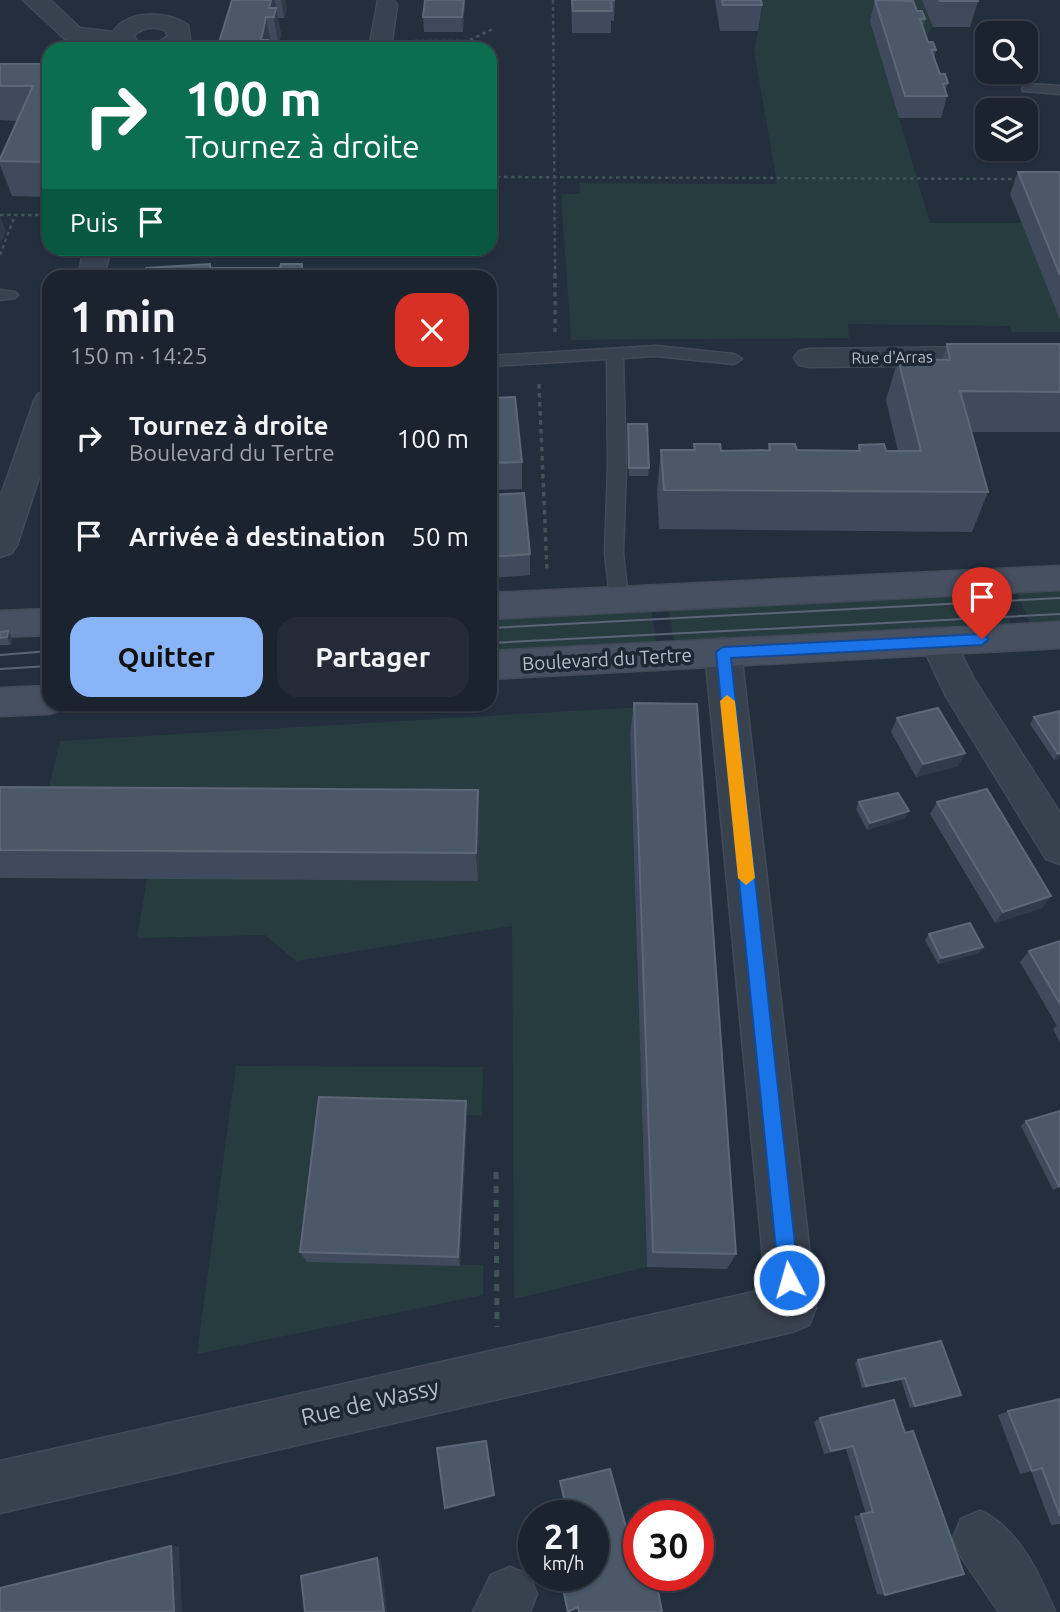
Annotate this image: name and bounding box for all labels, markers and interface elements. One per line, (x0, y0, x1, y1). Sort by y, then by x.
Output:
map controls (975, 21, 1038, 161)
button: search (975, 21, 1038, 84)
icon: right (70, 70, 161, 161)
text: 100 m (185, 70, 322, 125)
button: layers (975, 98, 1038, 161)
text: Tournez à droite (185, 128, 420, 164)
icon: arrive (132, 203, 170, 241)
text: Puis (70, 208, 118, 237)
text: 1 min (70, 293, 176, 340)
button: close (395, 293, 469, 367)
text: 150 m · 14:25 (70, 343, 208, 368)
street label: Rue d'Arras (851, 347, 933, 367)
text: Tournez à droite (129, 411, 328, 440)
icon: right (70, 419, 108, 457)
text: 100 m (397, 424, 469, 453)
text: Boulevard du Tertre (129, 440, 335, 465)
icon: arrive (70, 517, 108, 555)
text: Arrivée à destination (129, 522, 385, 551)
text: 50 m (411, 522, 469, 551)
pin (952, 567, 1012, 639)
icon: arrive (963, 578, 1001, 616)
button: Quitter (70, 617, 263, 697)
button: Partager (277, 617, 469, 697)
street label: Boulevard du Tertre (522, 644, 692, 674)
position arrow (752, 1243, 826, 1317)
street label: Rue de Wassy (299, 1374, 441, 1429)
speed limit sign: 30 (623, 1500, 714, 1591)
text: 21 (544, 1516, 583, 1556)
text: km/h (543, 1553, 584, 1573)

